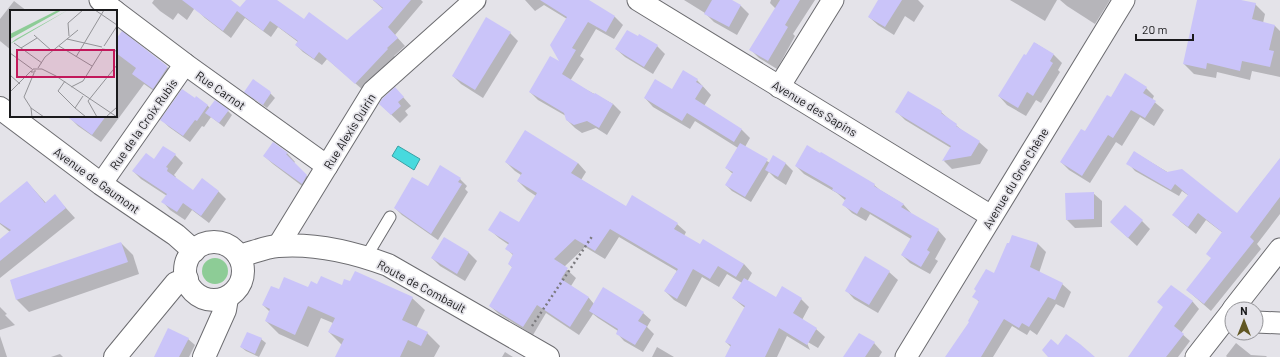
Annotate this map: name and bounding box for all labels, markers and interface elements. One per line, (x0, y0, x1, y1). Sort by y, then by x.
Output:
inset map (10, 10, 117, 117)
scale bar (1136, 16, 1193, 42)
text: 20 m (1142, 22, 1168, 36)
street label: Rue Carnot (193, 68, 249, 112)
street label: Rue de la Croix Rubis (106, 76, 180, 172)
street label: Avenue des Sapins (770, 77, 860, 139)
street label: Rue Alexis Quirin (320, 91, 378, 171)
street label: Avenue du Gros Chêne (979, 125, 1051, 231)
street label: Avenue de Gaumont (51, 144, 143, 216)
street label: Route de Combault (375, 257, 469, 315)
north arrow (1224, 301, 1264, 341)
text: N (1240, 304, 1248, 317)

